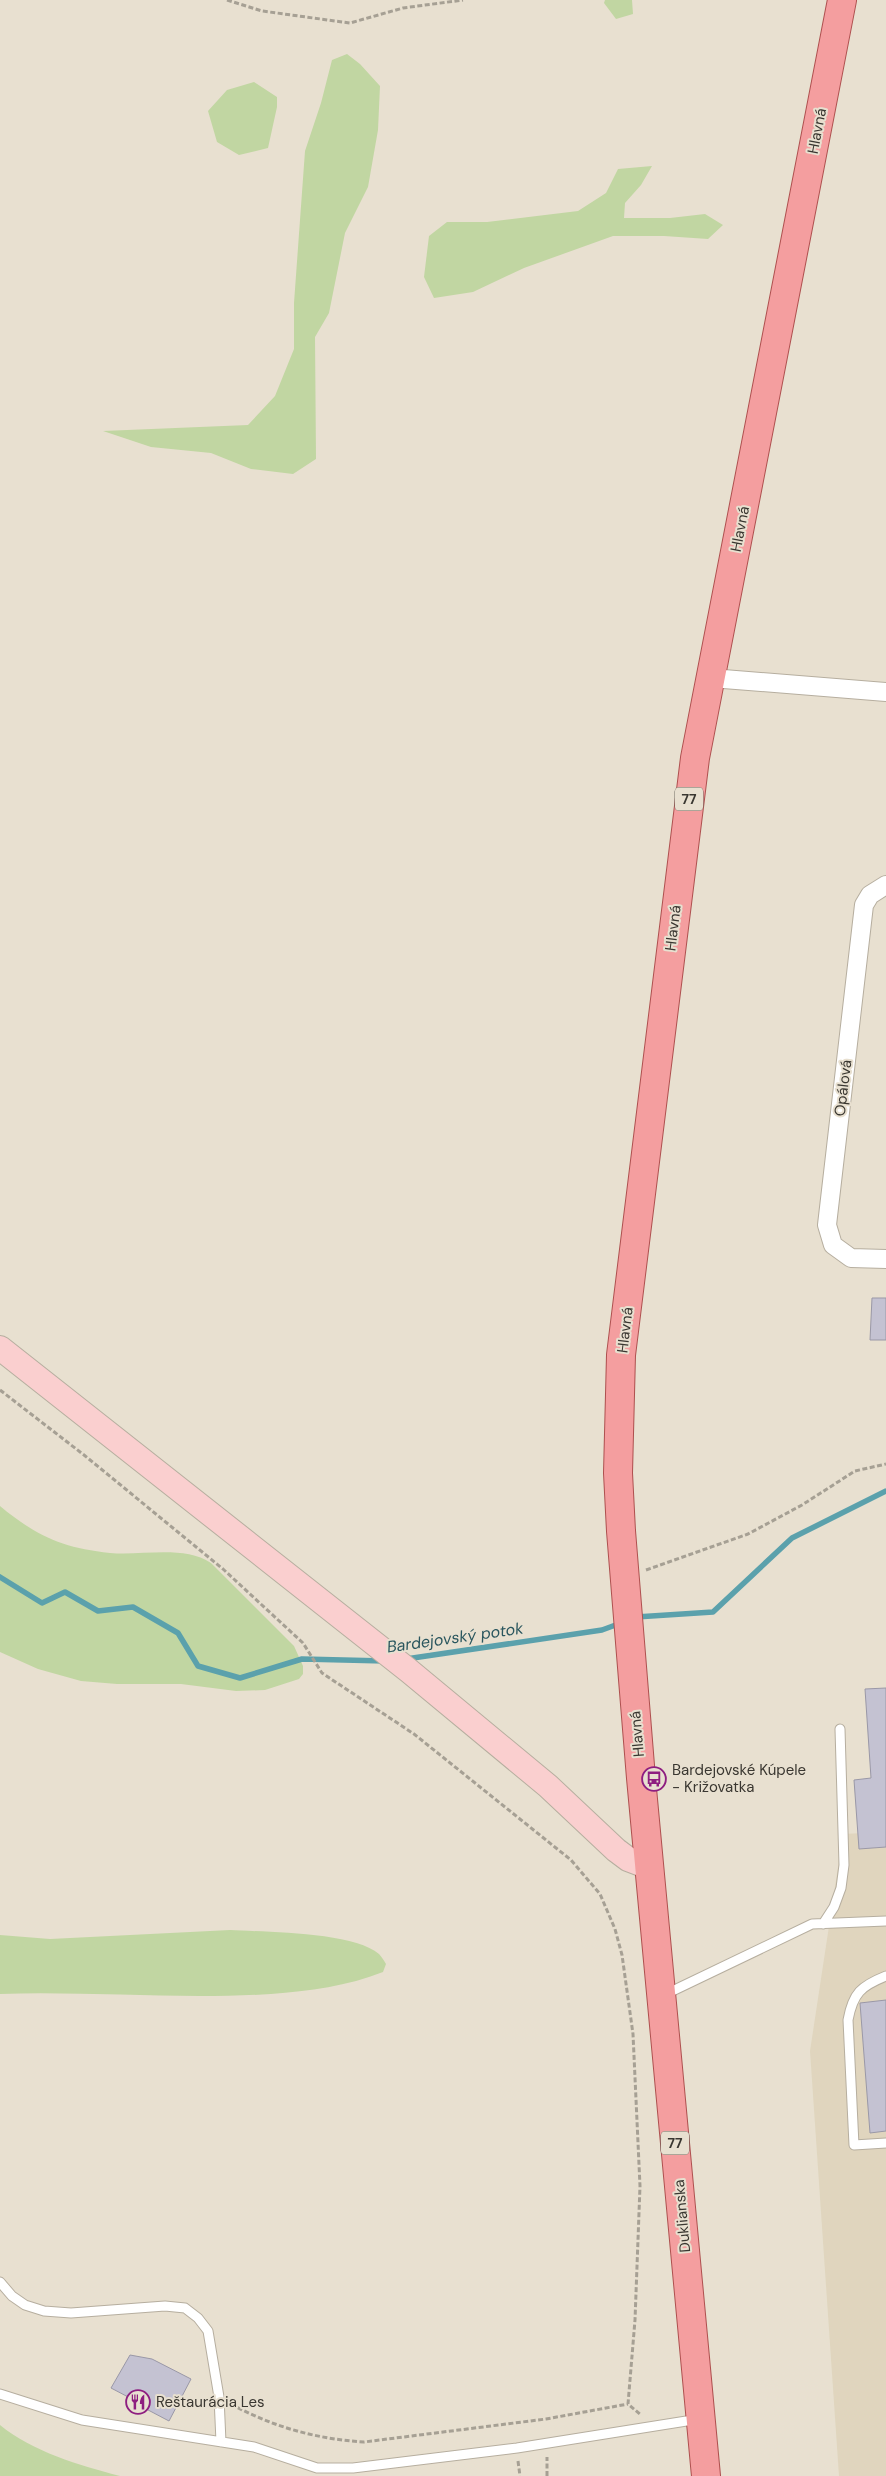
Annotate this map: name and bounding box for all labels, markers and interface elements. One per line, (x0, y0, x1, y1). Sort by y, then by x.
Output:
street label: Hlavná (803, 106, 831, 156)
street label: Hlavná (726, 504, 754, 554)
road number: 77 (675, 788, 703, 811)
street label: Hlavná (660, 904, 686, 952)
street label: Opálová (830, 1059, 856, 1117)
street label: Hlavná (612, 1306, 638, 1354)
water label: Bardejovský potok (386, 1617, 525, 1657)
street label: Hlavná (625, 1710, 649, 1758)
place label: Bardejovské Kúpele - Križovatka (672, 1760, 806, 1797)
bus stop icon: Bardejovské Kúpele - Križovatka (641, 1766, 667, 1792)
road number: 77 (661, 2132, 689, 2154)
street label: Duklianska (669, 2179, 695, 2253)
restaurant icon: Reštaurácia Les (125, 2389, 151, 2415)
place label: Reštaurácia Les (156, 2392, 265, 2412)

